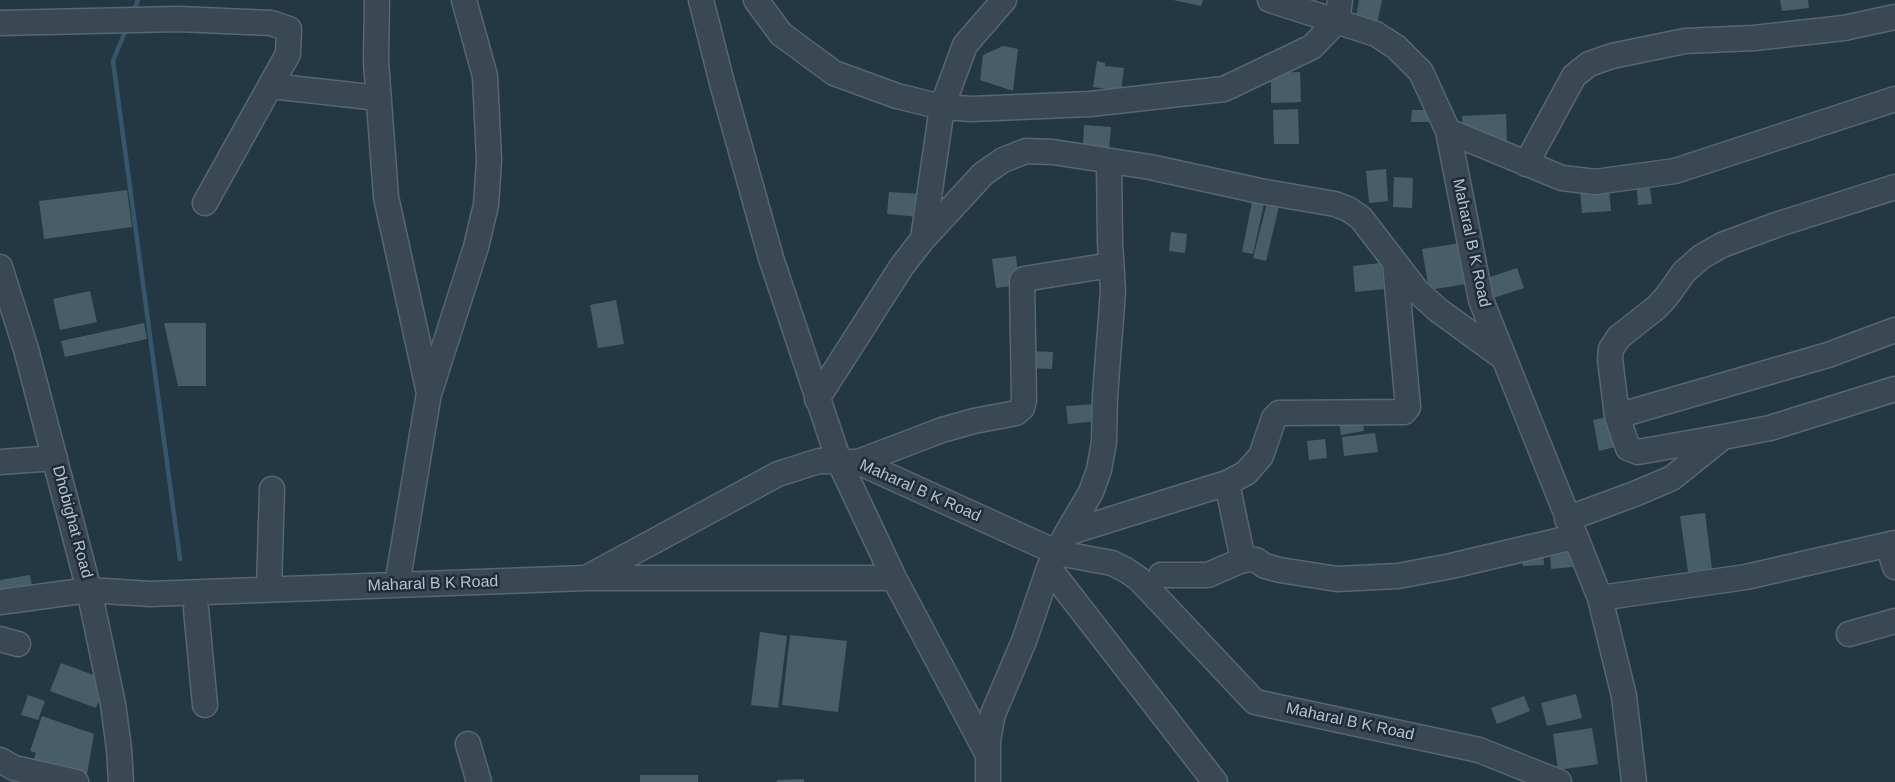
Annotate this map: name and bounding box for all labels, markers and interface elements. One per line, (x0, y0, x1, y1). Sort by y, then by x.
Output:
street label: Maharal B K Road (1448, 177, 1494, 309)
street label: Maharal B K Road (856, 456, 984, 526)
street label: Dhobighat Road (48, 464, 96, 580)
street label: Maharal B K Road (367, 572, 499, 596)
street label: Maharal B K Road (1284, 699, 1416, 745)

